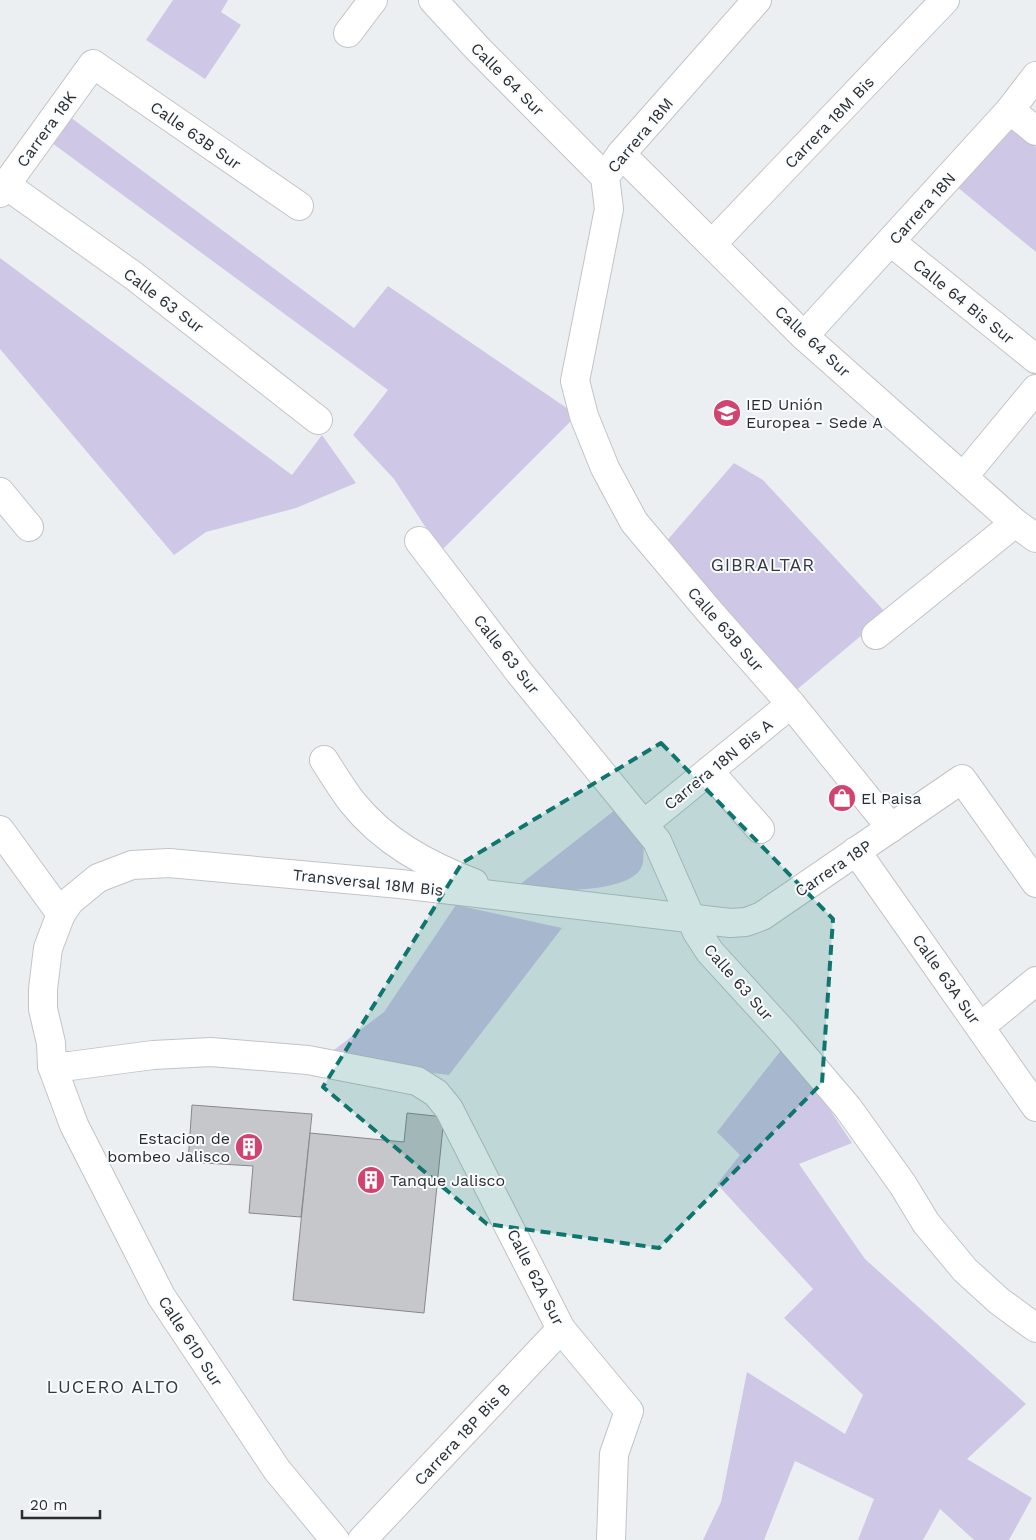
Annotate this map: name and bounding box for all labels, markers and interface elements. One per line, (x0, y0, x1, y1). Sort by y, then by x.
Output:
street label: Calle 64 Sur (467, 39, 549, 120)
street label: Carrera 18M Bis (781, 72, 878, 172)
street label: Carrera 18K (13, 87, 80, 171)
street label: Carrera 18M (604, 94, 677, 177)
street label: Calle 63B Sur (147, 97, 245, 174)
street label: Carrera 18N (885, 169, 960, 248)
street label: Calle 64 Bis Sur (909, 255, 1018, 348)
street label: Calle 63 Sur (120, 264, 208, 337)
street label: Calle 64 Sur (771, 302, 855, 381)
place label: IED Unión Europea - Sede A (746, 395, 883, 432)
school or university icon: IED Unión Europea - Sede A (712, 398, 742, 428)
district label: GIBRALTAR (711, 554, 815, 575)
street label: Calle 63B Sur (684, 583, 768, 676)
street label: Calle 63 Sur (470, 611, 544, 698)
street label: Carrera 18N Bis A (660, 715, 777, 814)
shop icon: El Paisa (827, 783, 857, 813)
place label: El Paisa (861, 789, 922, 808)
street label: Carrera 18P (791, 836, 875, 901)
street label: Transversal 18M Bis (292, 865, 444, 900)
street label: Calle 63A Sur (909, 931, 985, 1028)
street label: Calle 63 Sur (700, 940, 777, 1025)
place label: Estacion de bombeo Jalisco (107, 1129, 230, 1166)
building icon: Estacion de bombeo Jalisco (234, 1132, 264, 1162)
building icon: Tanque Jalisco (356, 1165, 386, 1195)
place label: Tanque Jalisco (390, 1171, 505, 1190)
street label: Calle 62A Sur (503, 1226, 568, 1329)
street label: Calle 61D Sur (154, 1292, 227, 1390)
district label: LUCERO ALTO (46, 1376, 180, 1397)
street label: Carrera 18P Bis B (410, 1380, 514, 1489)
scale bar (22, 1488, 100, 1520)
text: 20 m (30, 1496, 68, 1514)

